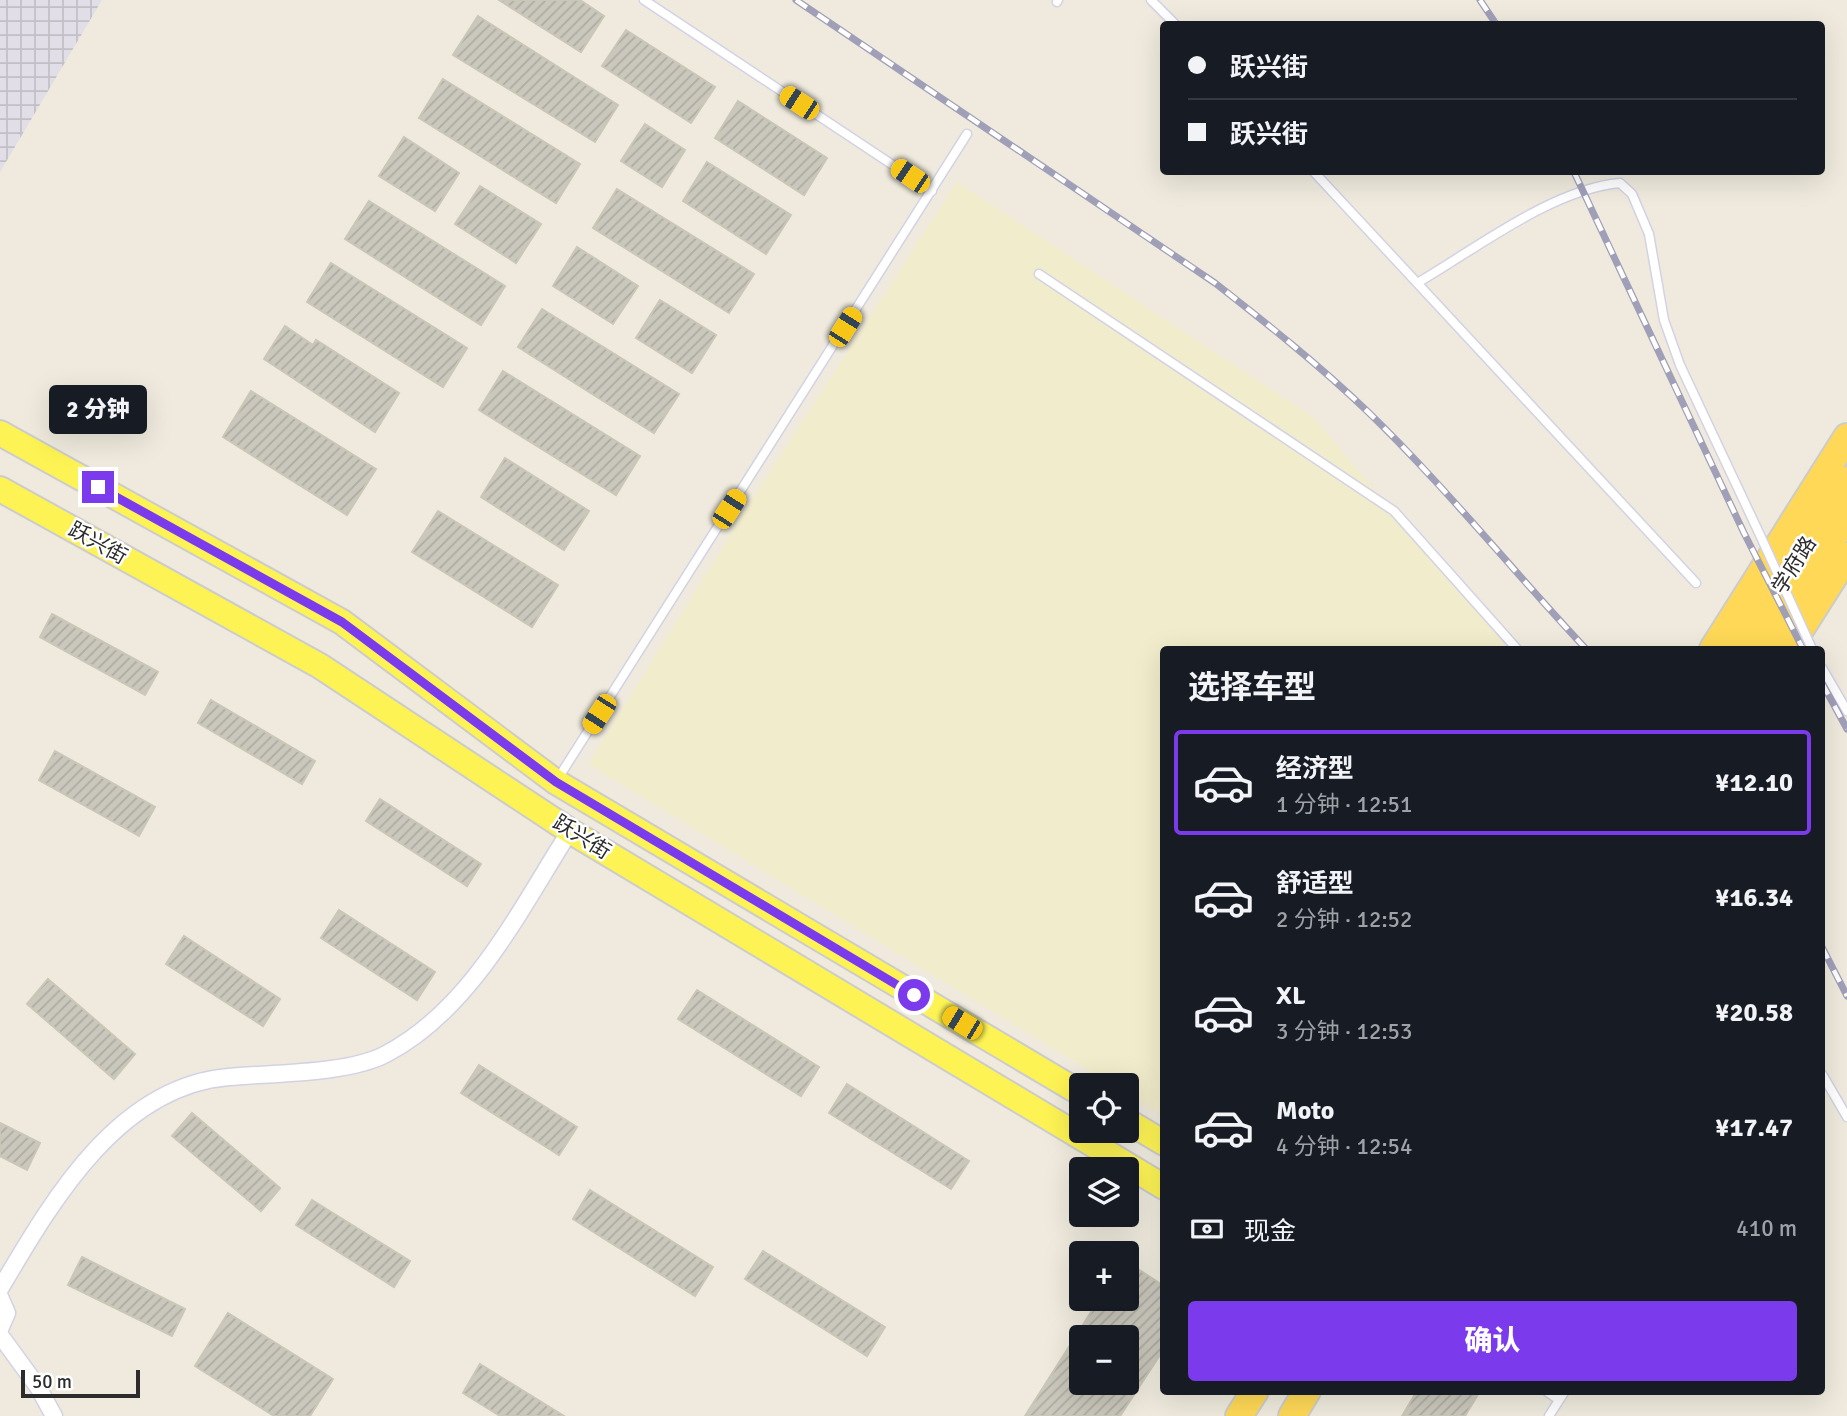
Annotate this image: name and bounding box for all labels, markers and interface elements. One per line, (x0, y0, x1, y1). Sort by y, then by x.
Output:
text: 跃兴街 (1230, 52, 1308, 84)
car (776, 83, 823, 123)
text: 跃兴街 (1230, 119, 1308, 151)
car (887, 156, 934, 196)
car (825, 304, 866, 350)
callout: 2 分钟 (49, 386, 147, 434)
text: 2 分钟 (66, 395, 130, 424)
route end (82, 471, 114, 503)
car (709, 486, 750, 532)
street label: 跃兴街 (64, 516, 132, 570)
street label: 学府路 (1766, 531, 1822, 599)
text: 选择车型 (1188, 668, 1316, 707)
car (579, 691, 620, 737)
icon: car (1192, 751, 1255, 814)
text: 经济型 (1276, 753, 1354, 785)
text: ¥12.10 (1715, 767, 1793, 799)
text: 1 分钟 · 12:51 (1276, 790, 1412, 819)
street label: 跃兴街 (548, 809, 616, 865)
icon: car (1192, 866, 1255, 929)
text: 舒适型 (1276, 868, 1354, 900)
text: ¥16.34 (1715, 882, 1793, 914)
text: 2 分钟 · 12:52 (1276, 905, 1412, 934)
route start (898, 979, 930, 1011)
text: XL (1276, 980, 1306, 1012)
icon: car (1192, 981, 1255, 1044)
text: ¥20.58 (1715, 997, 1793, 1029)
car (939, 1003, 986, 1043)
text: 3 分钟 · 12:53 (1276, 1017, 1412, 1046)
map controls (1069, 1073, 1139, 1395)
button: locate (1069, 1073, 1139, 1143)
text: Moto (1276, 1095, 1334, 1127)
icon: car (1192, 1096, 1255, 1159)
text: ¥17.47 (1715, 1112, 1793, 1144)
text: 4 分钟 · 12:54 (1276, 1132, 1412, 1161)
button: layers (1069, 1157, 1139, 1227)
icon: cash (1188, 1210, 1226, 1248)
text: 410 m (1736, 1214, 1797, 1243)
text: 现金 (1244, 1216, 1296, 1248)
button: + (1069, 1241, 1139, 1311)
button: 确认 (1188, 1301, 1797, 1381)
button: − (1069, 1325, 1139, 1395)
scale bar (21, 1367, 140, 1399)
text: 50 m (32, 1370, 72, 1394)

